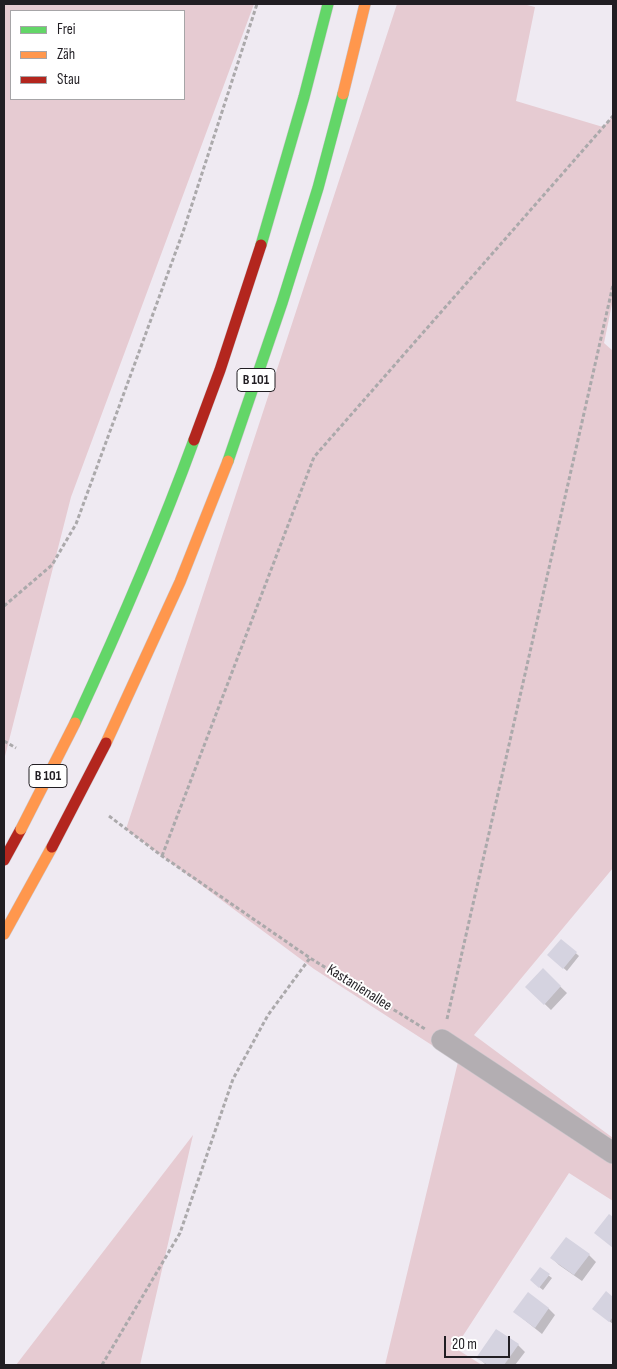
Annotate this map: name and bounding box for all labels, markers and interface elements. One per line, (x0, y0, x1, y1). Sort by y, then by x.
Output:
legend (10, 10, 185, 100)
text: Frei (57, 20, 76, 39)
text: Zäh (57, 45, 75, 64)
text: Stau (57, 70, 80, 89)
road number: B 101 (237, 368, 275, 392)
road number: B 101 (29, 764, 67, 788)
street label: Kastanienallee (323, 961, 395, 1015)
scale bar (447, 1326, 513, 1358)
text: 20 m (452, 1335, 477, 1354)

